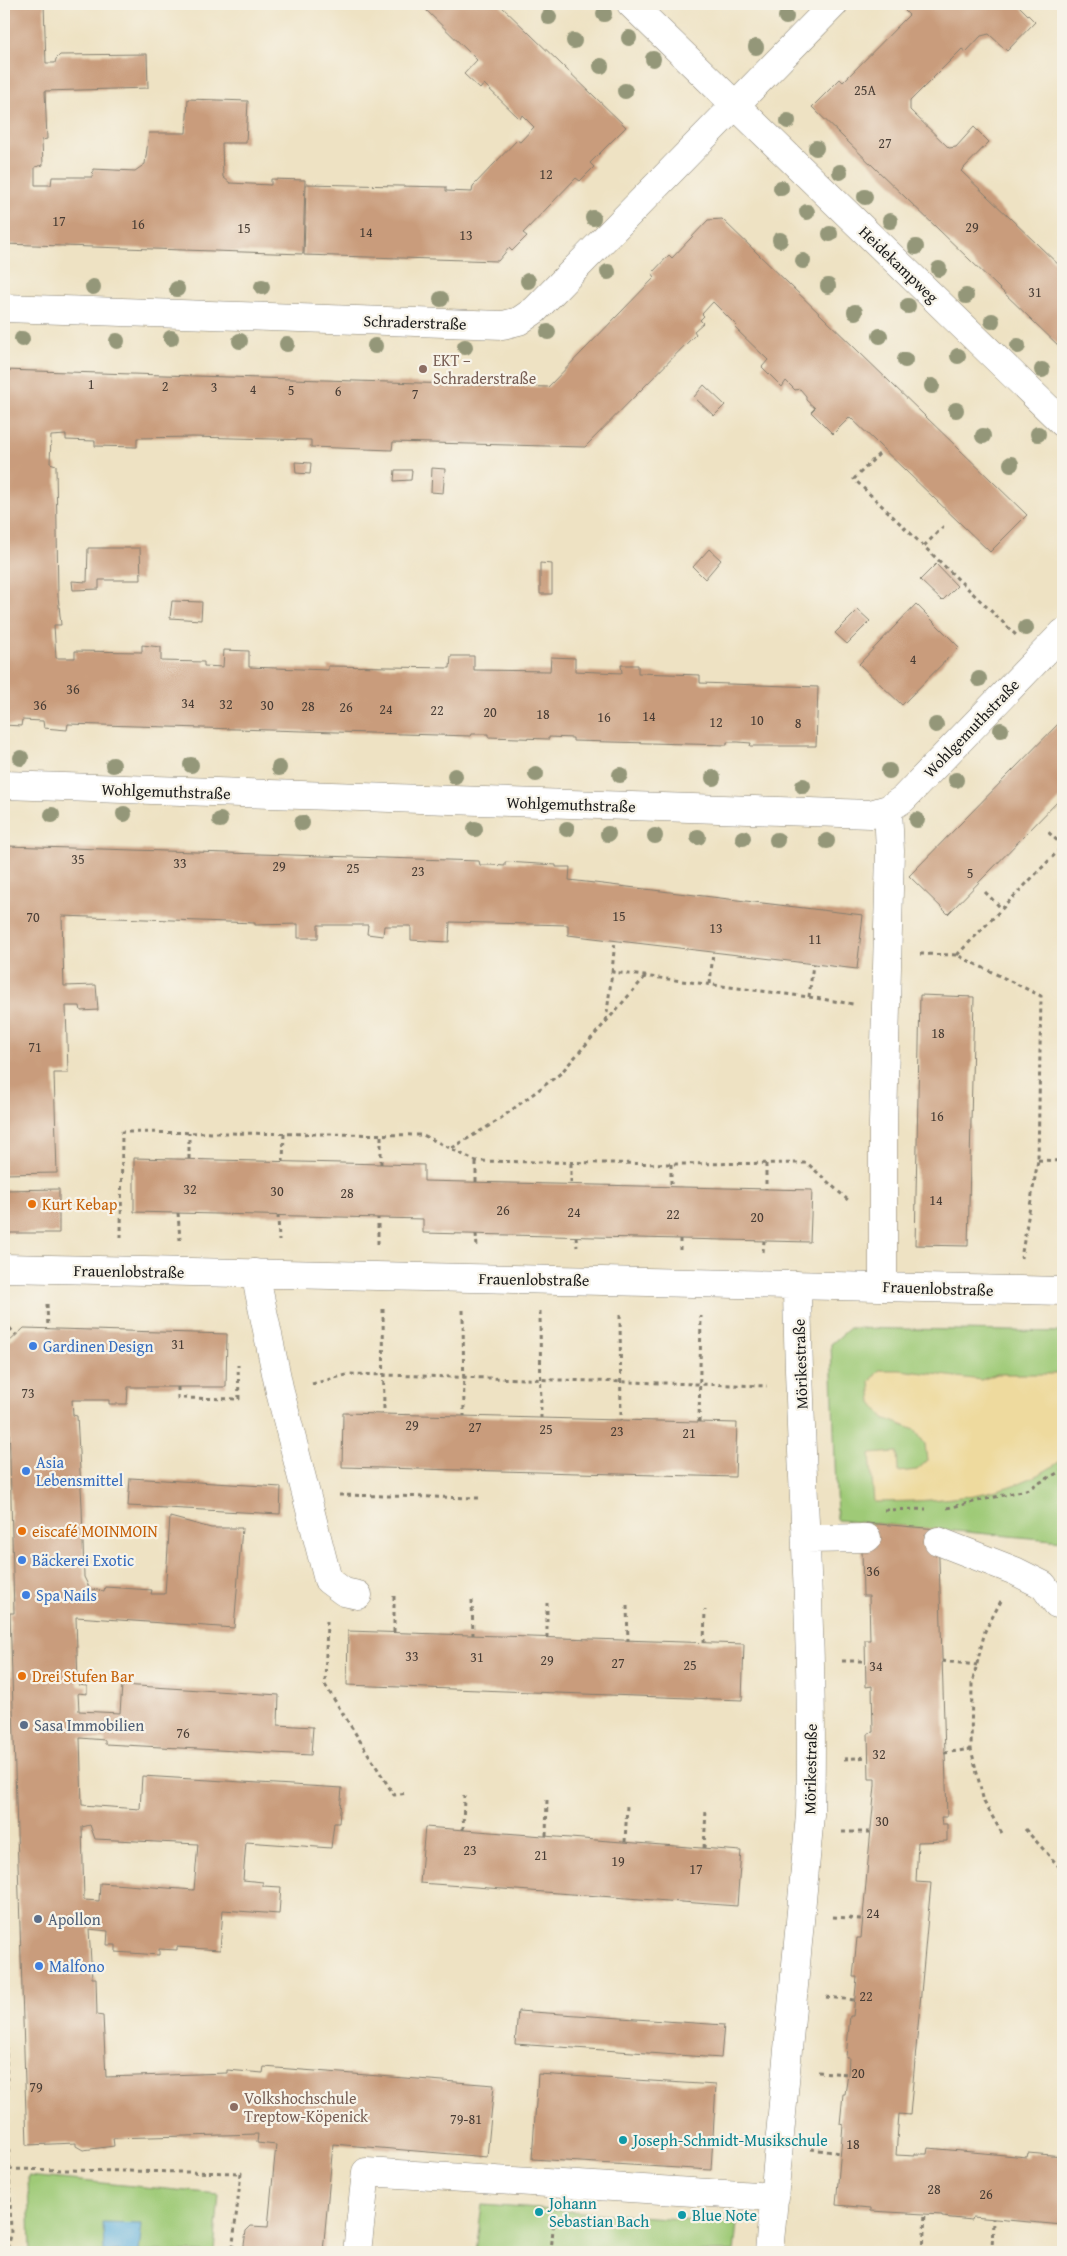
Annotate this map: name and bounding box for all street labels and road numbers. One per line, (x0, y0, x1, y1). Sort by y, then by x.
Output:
street label: Heidekampweg (854, 220, 944, 308)
street label: Schraderstraße (363, 308, 467, 336)
street label: Wohlgemuthstraße (917, 673, 1025, 783)
street label: Wohlgemuthstraße (101, 777, 231, 805)
street label: Wohlgemuthstraße (506, 790, 636, 818)
street label: Frauenlobstraße (73, 1258, 185, 1284)
street label: Frauenlobstraße (478, 1266, 590, 1292)
street label: Frauenlobstraße (882, 1274, 994, 1302)
street label: Mörikestraße (786, 1318, 814, 1410)
street label: Mörikestraße (797, 1724, 823, 1814)

